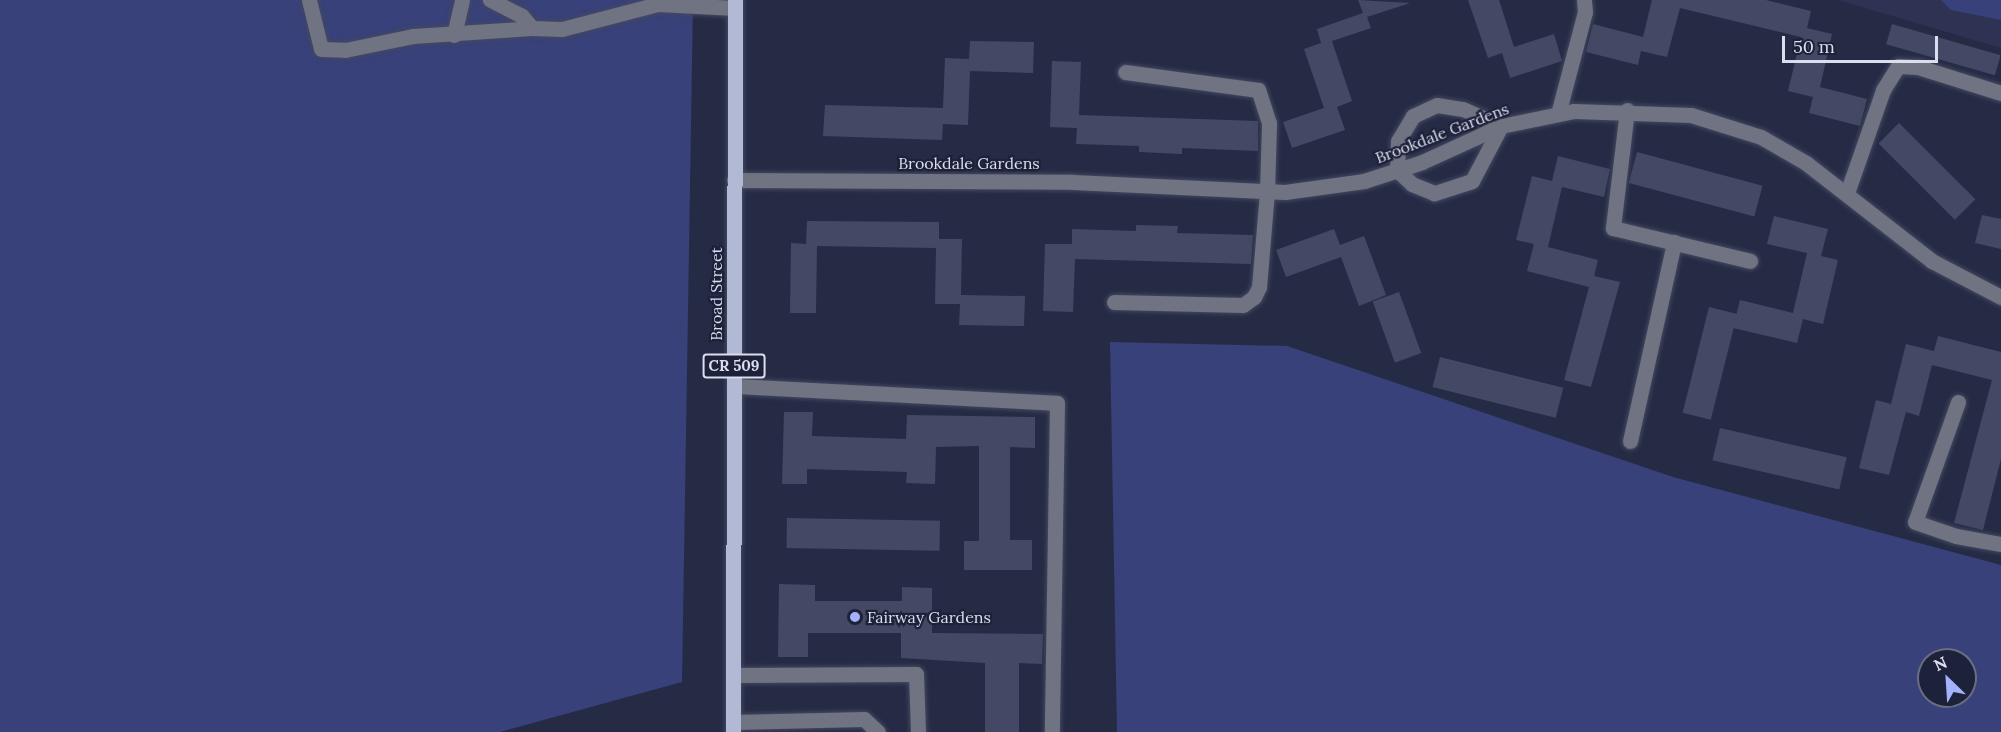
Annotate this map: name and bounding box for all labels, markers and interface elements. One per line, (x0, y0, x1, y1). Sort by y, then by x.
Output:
scale bar (1785, 24, 1941, 62)
text: 50 m (1793, 35, 1835, 58)
street label: Brookdale Gardens (1373, 99, 1511, 167)
street label: Brookdale Gardens (898, 153, 1040, 173)
street label: Broad Street (706, 247, 726, 341)
road number: CR 509 (702, 354, 766, 378)
place label: Fairway Gardens (867, 607, 991, 627)
marker: Fairway Gardens (848, 610, 862, 624)
north arrow (1917, 648, 1977, 708)
text: N (1930, 652, 1950, 675)

